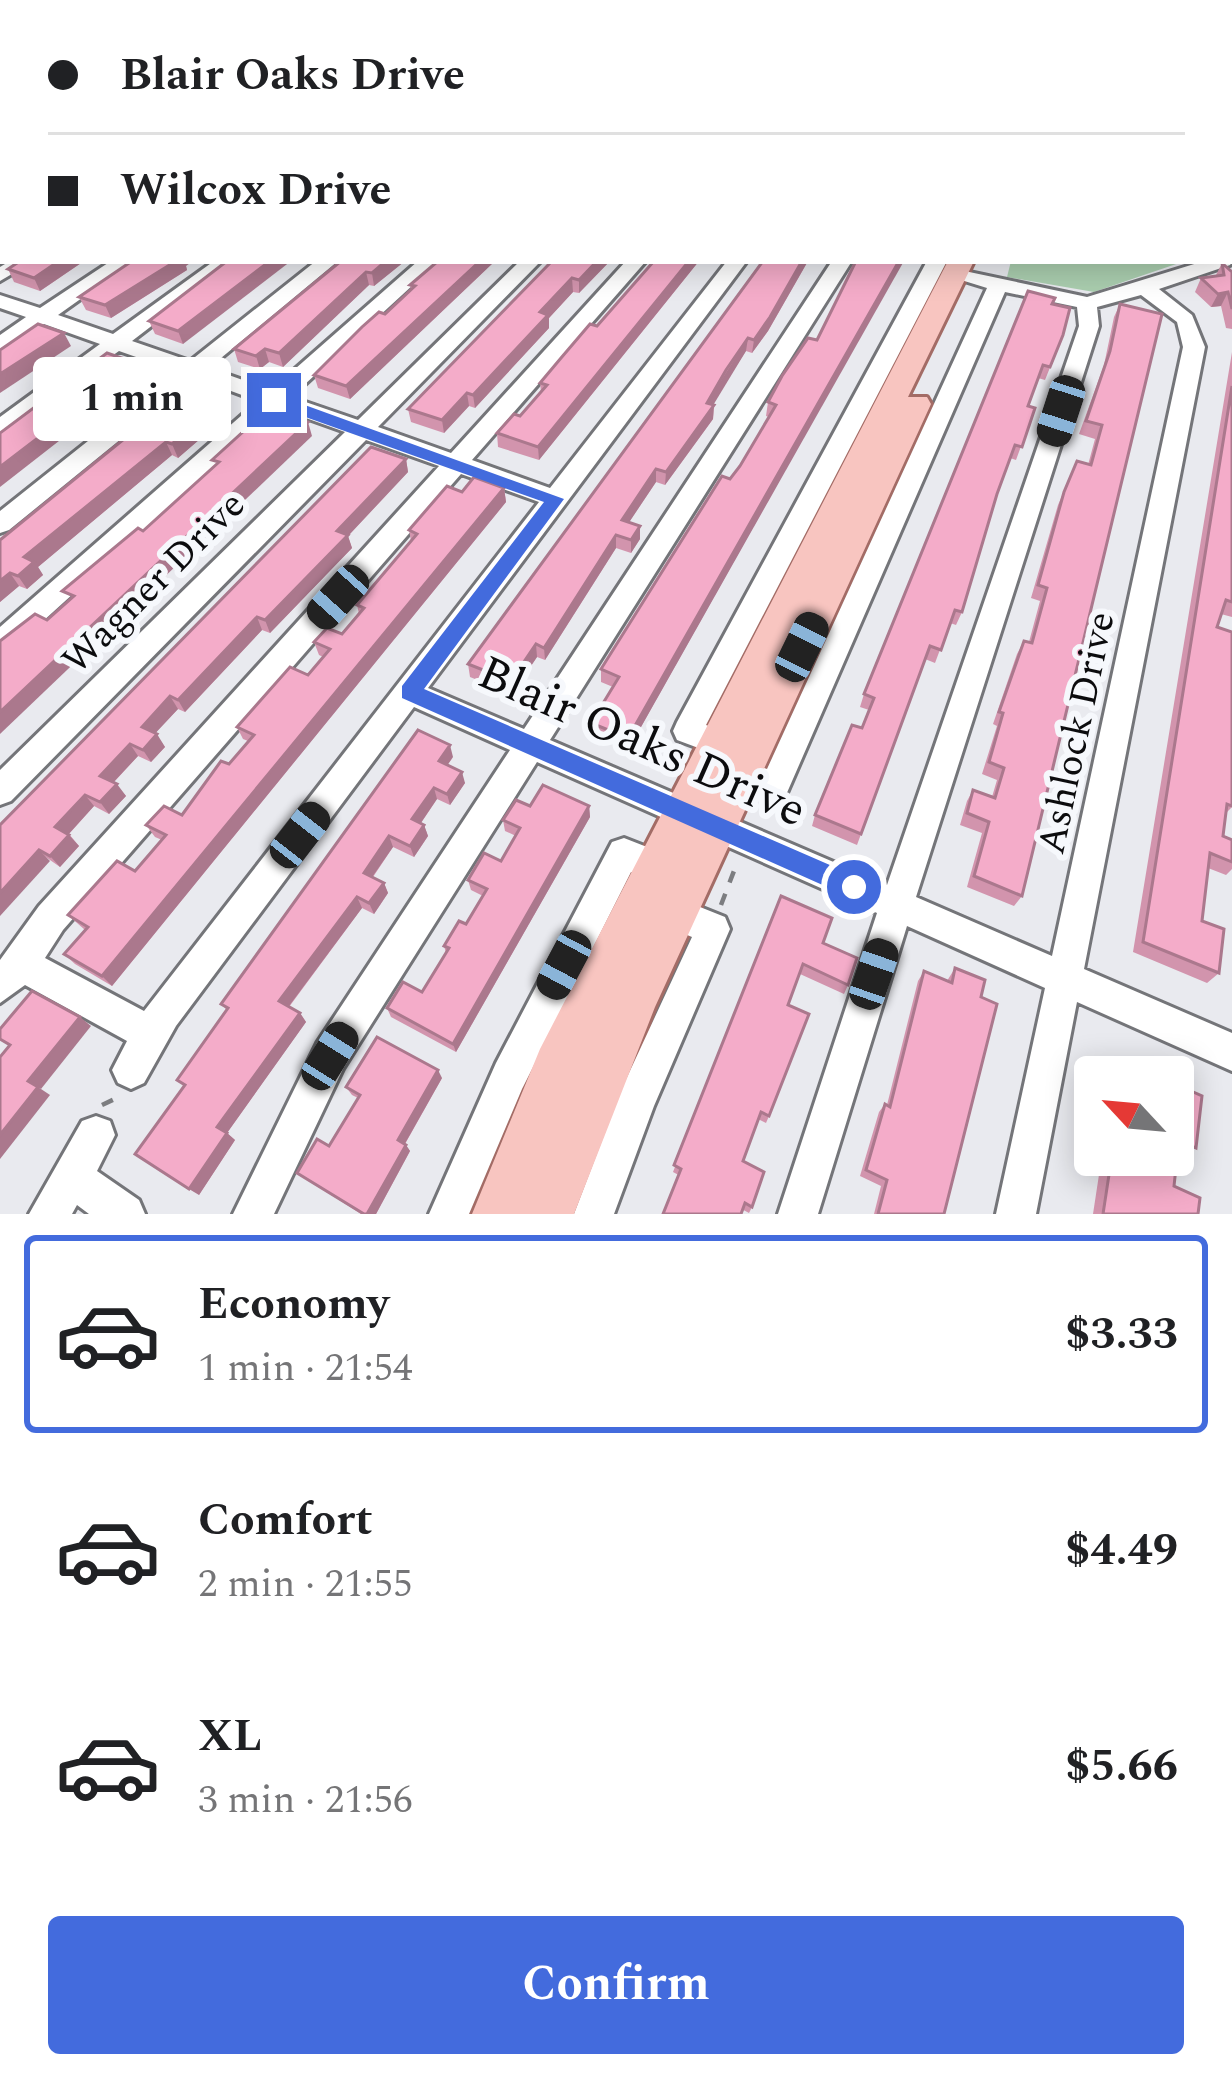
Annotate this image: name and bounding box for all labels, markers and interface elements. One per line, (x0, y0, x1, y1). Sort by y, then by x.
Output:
text: Blair Oaks Drive (120, 41, 465, 110)
text: Wilcox Drive (120, 156, 392, 225)
callout: 1 min (34, 358, 232, 442)
text: 1 min (80, 369, 184, 428)
car (1033, 371, 1089, 451)
route end (247, 373, 301, 427)
street label: Wagner Drive (48, 477, 260, 689)
car (301, 558, 375, 636)
street label: Ashlock Drive (1022, 606, 1132, 860)
car (770, 607, 834, 687)
street label: Blair Oaks Drive (466, 637, 818, 847)
car (264, 796, 336, 874)
route start (827, 860, 881, 914)
car (531, 925, 597, 1005)
car (845, 934, 903, 1014)
car (296, 1016, 364, 1096)
north arrow (1074, 1056, 1194, 1176)
map controls (1074, 1056, 1194, 1176)
text: Economy (198, 1270, 389, 1339)
icon: car (54, 1280, 162, 1388)
text: $3.33 (1065, 1300, 1178, 1369)
text: 1 min · 21:54 (198, 1339, 413, 1398)
text: Comfort (198, 1486, 373, 1555)
icon: car (54, 1496, 162, 1604)
text: $4.49 (1065, 1516, 1178, 1585)
text: 2 min · 21:55 (198, 1555, 413, 1614)
text: XL (198, 1702, 262, 1771)
icon: car (54, 1712, 162, 1820)
text: $5.66 (1065, 1732, 1178, 1801)
text: 3 min · 21:56 (198, 1771, 413, 1830)
button: Confirm (48, 1916, 1184, 2054)

